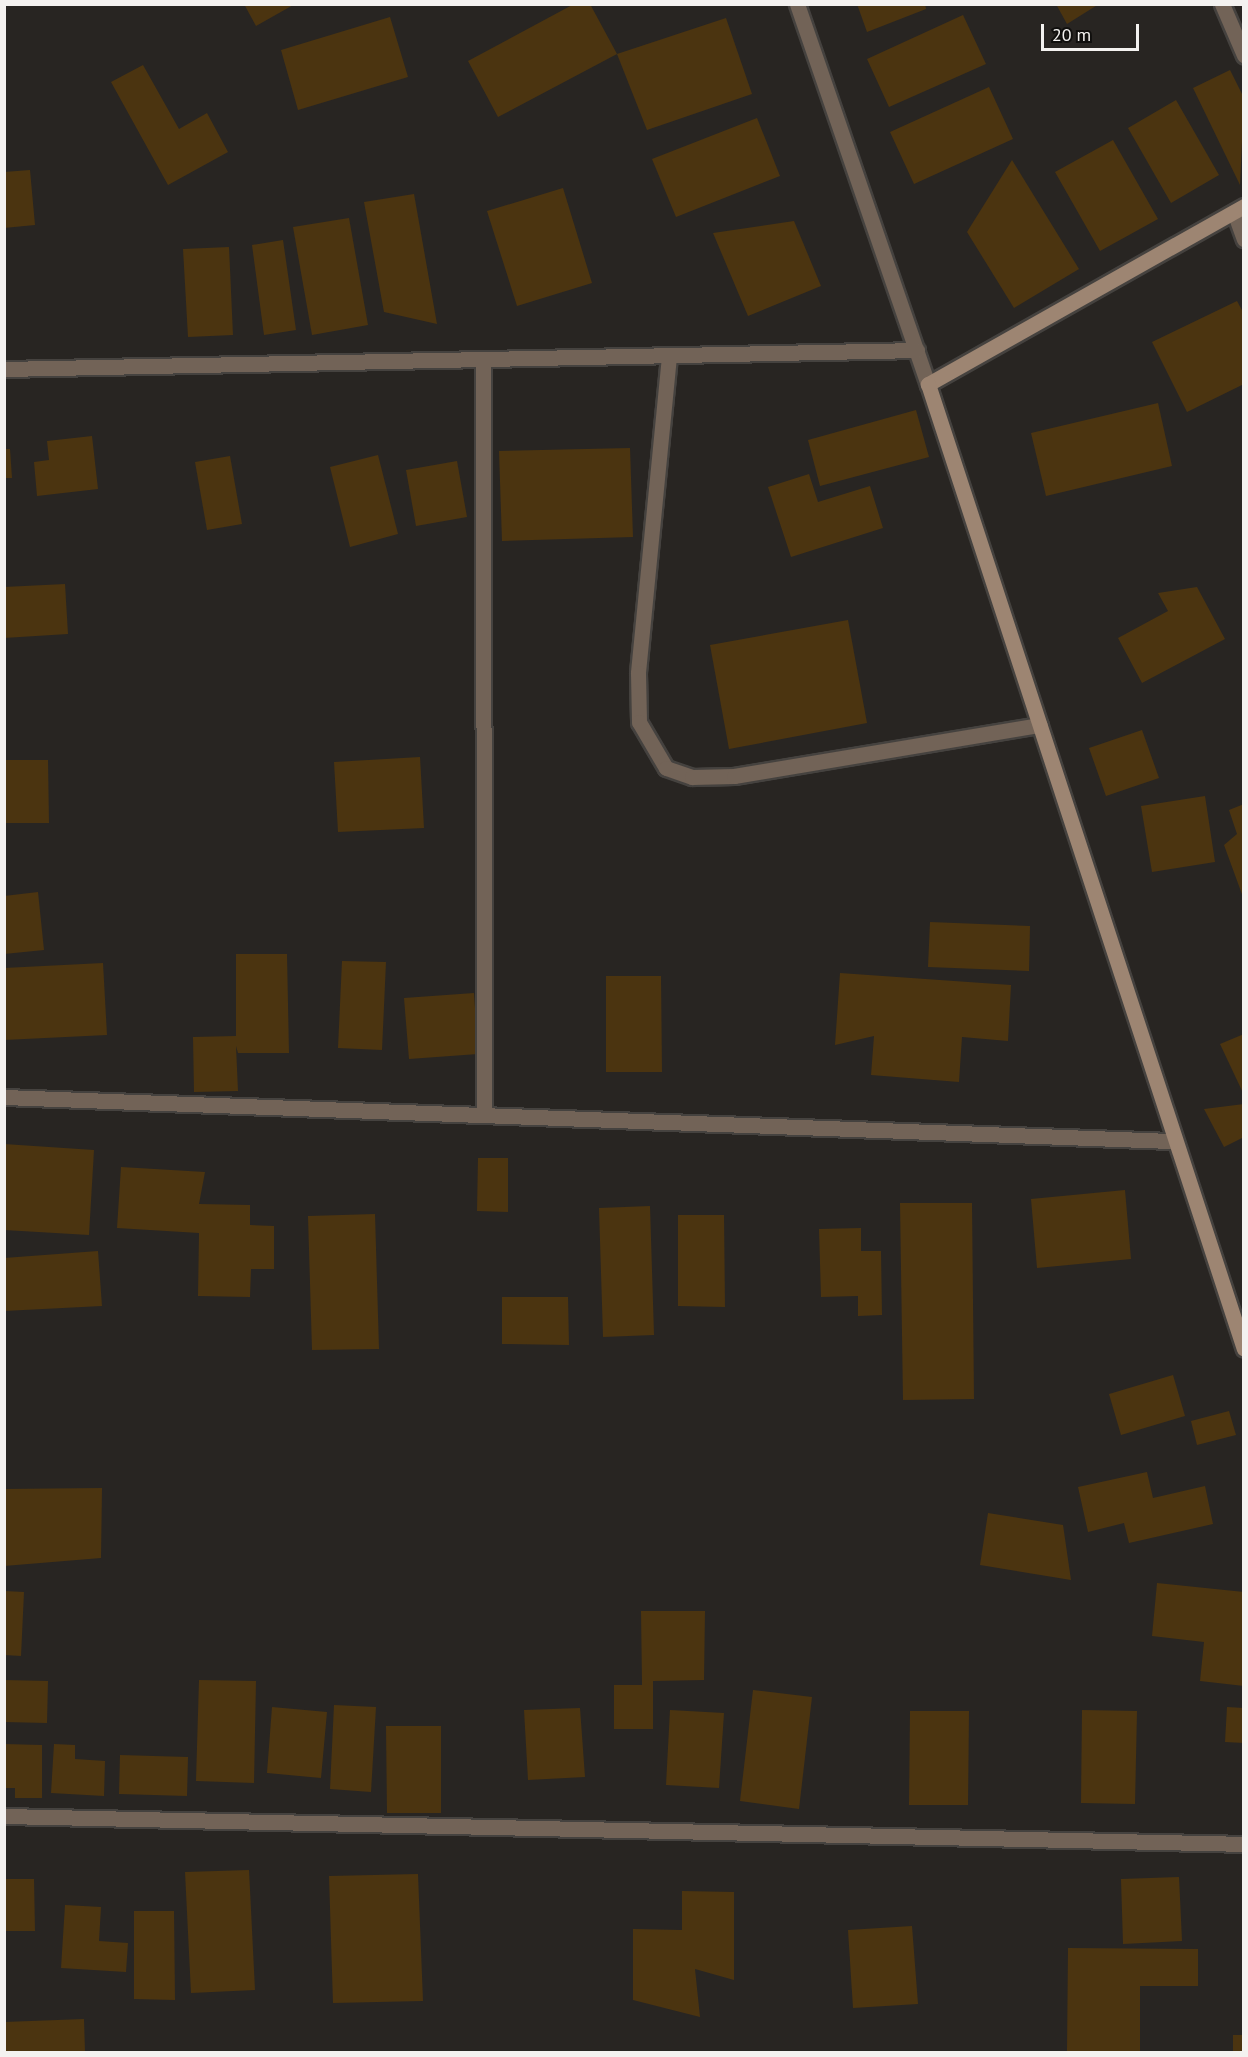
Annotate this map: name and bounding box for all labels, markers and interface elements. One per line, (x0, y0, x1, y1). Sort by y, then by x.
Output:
scale bar (1044, 12, 1142, 50)
text: 20 m (1052, 23, 1091, 46)

